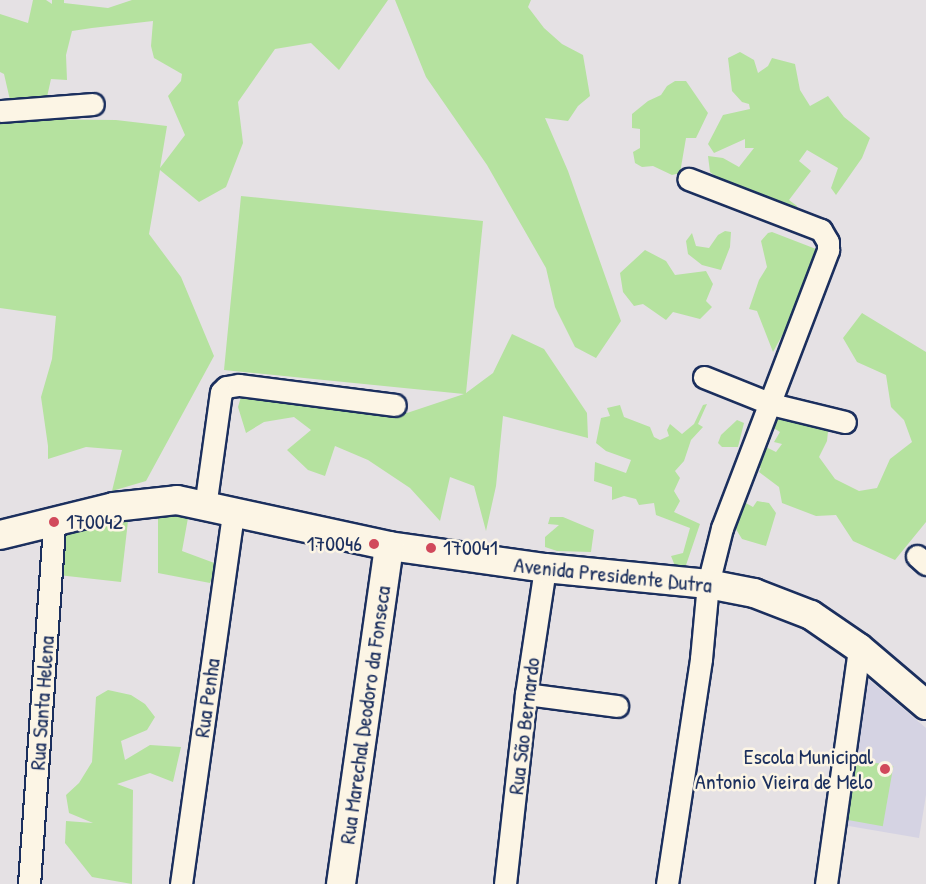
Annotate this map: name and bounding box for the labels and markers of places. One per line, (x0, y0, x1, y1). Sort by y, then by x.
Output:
place label: 170042 (66, 509, 123, 535)
marker: 170042 (47, 515, 61, 529)
place label: 170046 (306, 531, 362, 557)
place label: 170041 (443, 535, 498, 561)
marker: 170046 (367, 537, 381, 551)
marker: 170041 (424, 541, 438, 555)
place label: Escola Municipal Antonio Vieira de Melo (695, 743, 873, 794)
marker: Escola Municipal Antonio Vieira de Melo (878, 762, 892, 776)

